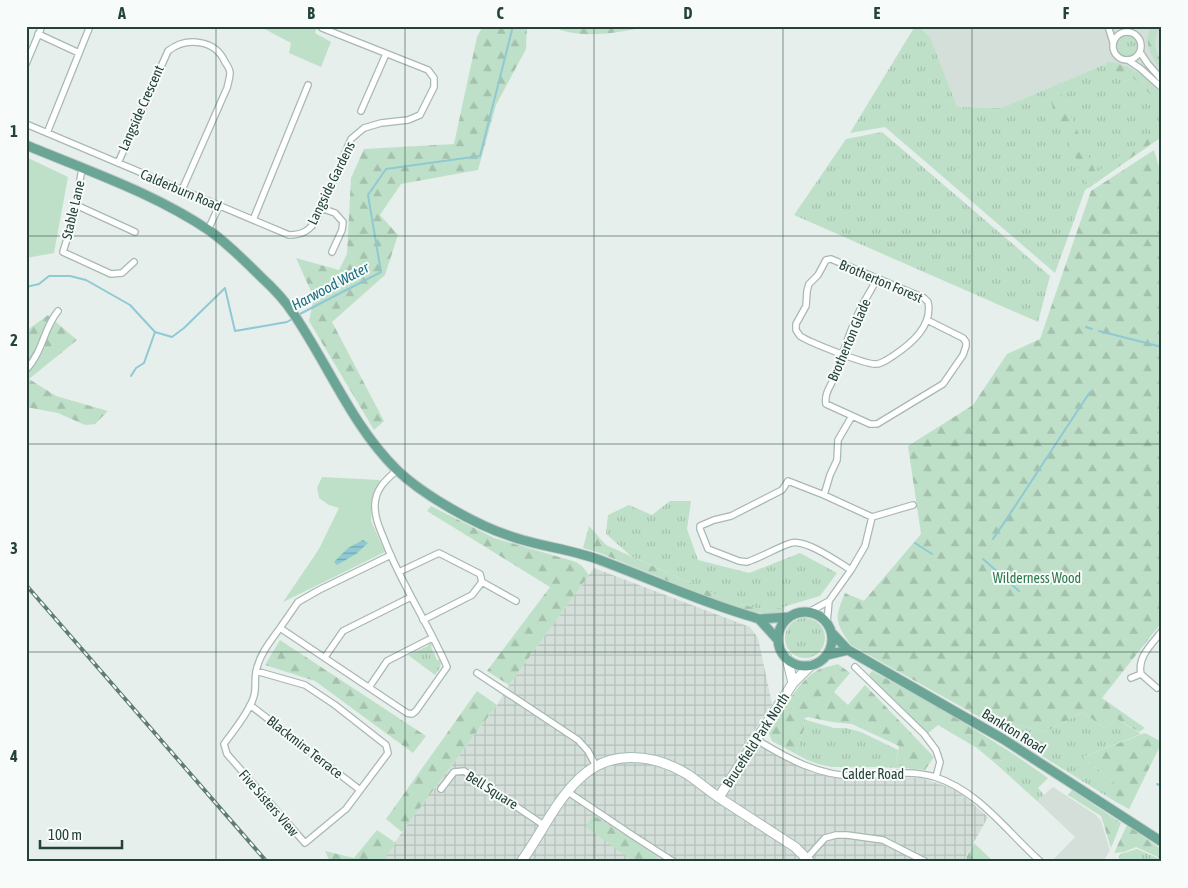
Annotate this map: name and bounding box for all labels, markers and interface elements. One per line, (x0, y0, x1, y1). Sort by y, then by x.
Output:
text: A (117, 4, 126, 22)
text: B (307, 4, 315, 22)
text: C (496, 4, 504, 22)
text: D (684, 4, 693, 22)
text: E (874, 4, 881, 22)
text: F (1063, 4, 1070, 22)
street label: Langside Crescent (115, 63, 167, 153)
text: 1 (10, 122, 18, 140)
street label: Langside Gardens (304, 139, 358, 227)
street label: Calderburn Road (138, 166, 224, 214)
street label: Stable Lane (58, 179, 88, 241)
street label: Brotherton Forest (837, 256, 925, 306)
water label: Harwood Water (288, 258, 372, 313)
street label: Brotherton Glade (824, 296, 874, 384)
text: 2 (10, 331, 18, 349)
text: 3 (10, 539, 18, 557)
park label: Wilderness Wood (993, 570, 1081, 586)
street label: Brucefield Park North (719, 690, 793, 790)
street label: Bankton Road (979, 705, 1049, 757)
street label: Blackmire Terrace (264, 713, 346, 781)
text: 4 (9, 747, 18, 765)
street label: Calder Road (842, 766, 904, 782)
street label: Five Sisters View (236, 767, 303, 840)
street label: Bell Square (463, 768, 521, 812)
scale bar (40, 818, 122, 850)
text: 100 m (48, 826, 82, 843)

